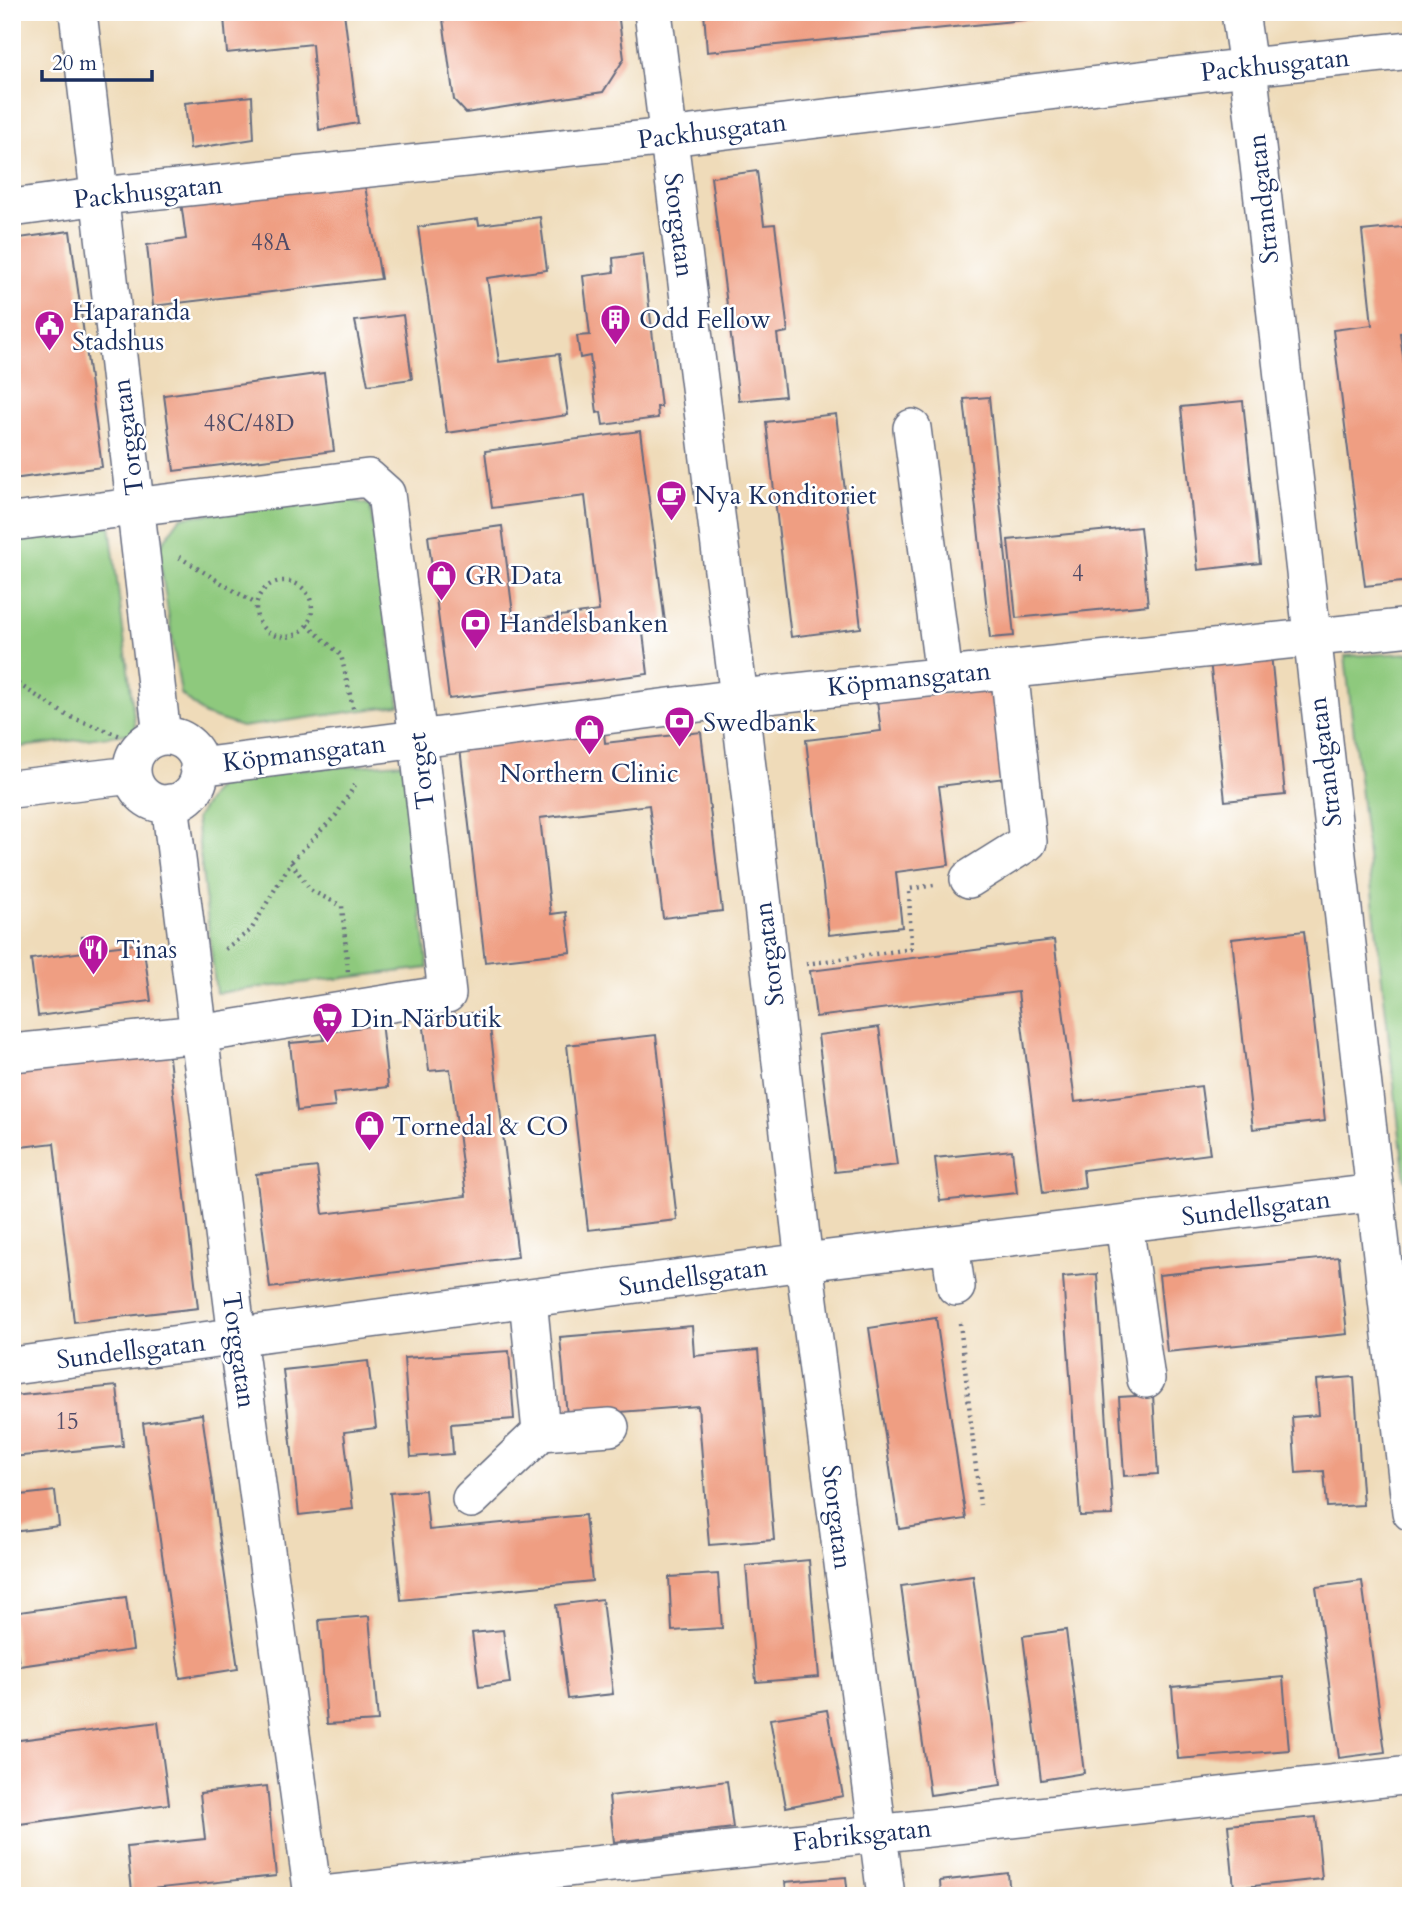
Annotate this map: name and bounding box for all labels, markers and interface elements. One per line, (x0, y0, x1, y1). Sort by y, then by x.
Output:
scale bar (42, 38, 152, 82)
street label: Packhusgatan (1199, 40, 1351, 90)
text: 20 m (52, 49, 97, 78)
street label: Packhusgatan (636, 104, 789, 157)
street label: Strandgatan (1239, 132, 1287, 266)
street label: Packhusgatan (72, 167, 224, 217)
street label: Storgatan (655, 171, 703, 279)
house number: 48A (251, 227, 292, 258)
place label: Haparanda Stadshus (72, 294, 191, 359)
building icon: Odd Fellow (599, 302, 633, 346)
place label: Odd Fellow (639, 302, 771, 337)
public building icon: Haparanda Stadshus (32, 309, 66, 353)
street label: Torggatan (103, 376, 153, 497)
house number: 48C/48D (204, 408, 294, 439)
cafe icon: Nya Konditoriet (654, 478, 688, 522)
place label: Nya Konditoriet (694, 478, 877, 513)
shop icon: GR Data (425, 558, 459, 602)
place label: GR Data (465, 558, 562, 593)
house number: 4 (1072, 558, 1084, 589)
bank icon: Handelsbanken (459, 606, 493, 650)
place label: Handelsbanken (499, 606, 668, 641)
street label: Köpmansgatan (826, 653, 993, 705)
street label: Strandgatan (1300, 695, 1350, 829)
bank icon: Swedbank (663, 705, 697, 749)
place label: Swedbank (703, 705, 816, 740)
shop icon: Northern Clinic (572, 713, 606, 757)
street label: Köpmansgatan (220, 726, 388, 780)
street label: Torget (399, 731, 443, 811)
place label: Northern Clinic (499, 756, 679, 791)
street label: Storgatan (745, 900, 793, 1008)
restaurant icon: Tinas (76, 932, 110, 976)
place label: Tinas (116, 932, 177, 967)
supermarket icon: Din Närbutik (311, 1001, 345, 1045)
place label: Din Närbutik (351, 1001, 502, 1036)
shop icon: Tornedal & CO (352, 1109, 386, 1153)
place label: Tornedal & CO (392, 1109, 569, 1144)
street label: Sundellsgatan (1180, 1181, 1333, 1234)
street label: Sundellsgatan (616, 1249, 770, 1305)
street label: Torggatan (214, 1290, 265, 1411)
street label: Sundellsgatan (55, 1324, 208, 1377)
house number: 15 (55, 1406, 79, 1437)
street label: Storgatan (813, 1463, 861, 1571)
street label: Fabriksgatan (791, 1810, 933, 1860)

